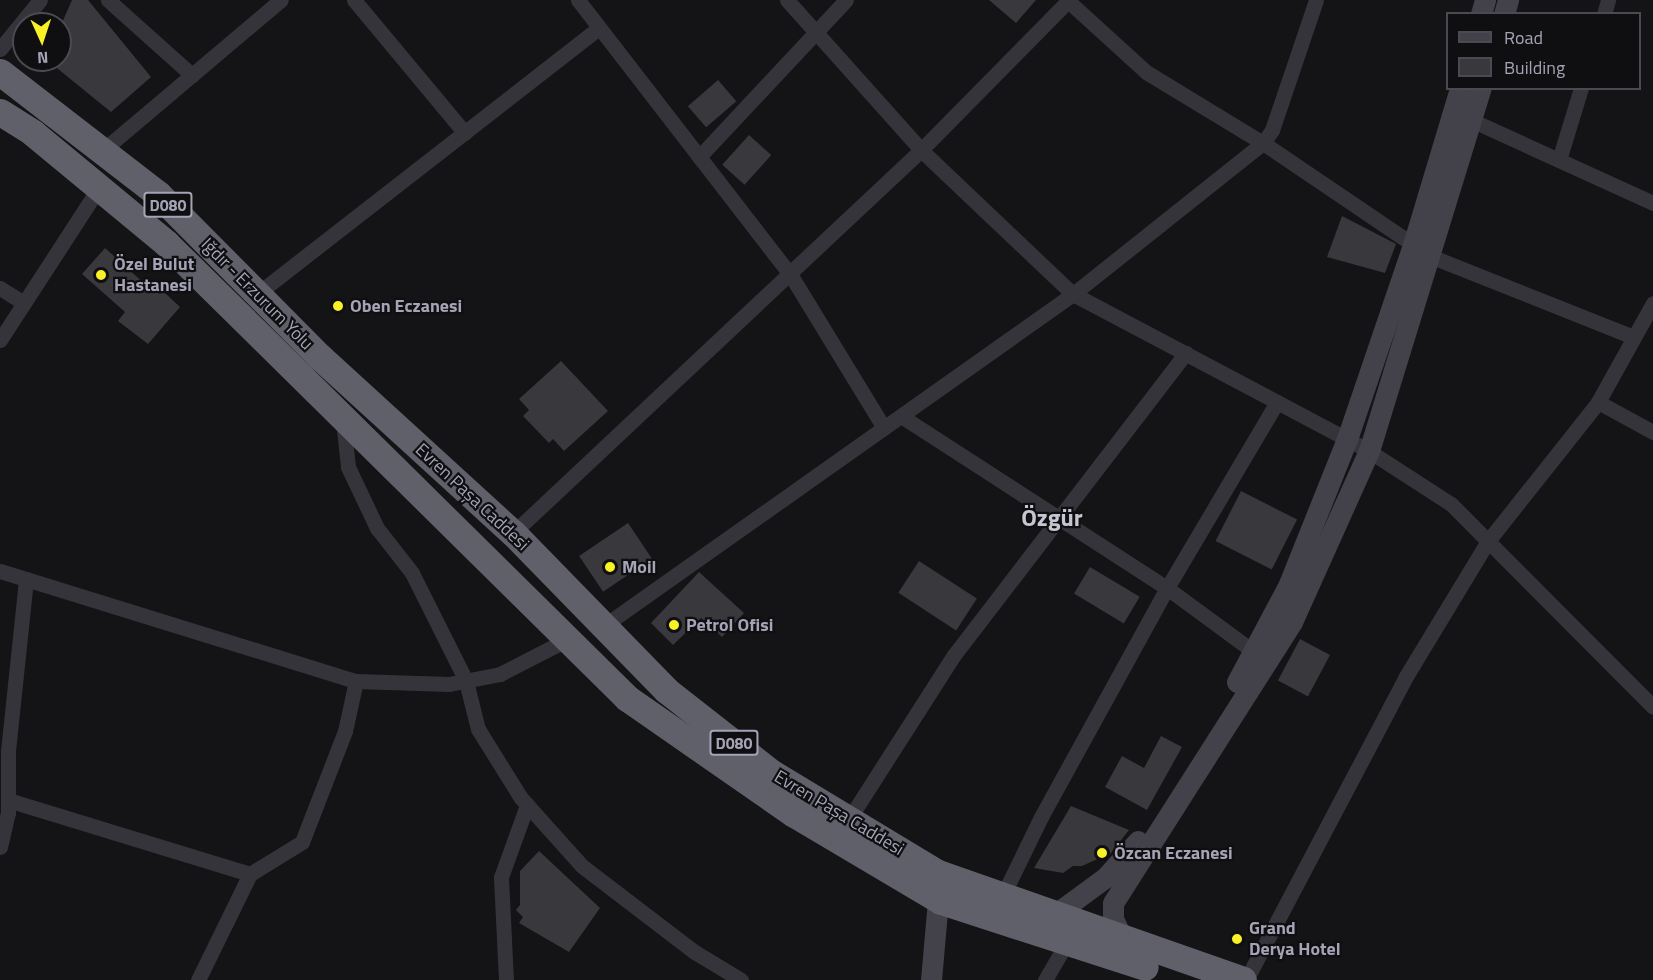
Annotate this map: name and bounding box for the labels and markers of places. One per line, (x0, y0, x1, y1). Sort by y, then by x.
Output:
place label: Özel Bulut Hastanesi (114, 254, 194, 296)
marker: Özel Bulut Hastanesi (92, 266, 110, 284)
place label: Oben Eczanesi (350, 295, 462, 317)
marker: Oben Eczanesi (331, 299, 345, 313)
place label: Moil (622, 556, 656, 578)
marker: Moil (603, 560, 617, 574)
place label: Petrol Ofisi (686, 614, 773, 636)
marker: Petrol Ofisi (667, 618, 681, 632)
place label: Özcan Eczanesi (1114, 842, 1233, 864)
marker: Özcan Eczanesi (1095, 846, 1109, 860)
place label: Grand Derya Hotel (1249, 918, 1341, 960)
marker: Grand Derya Hotel (1230, 932, 1244, 946)

